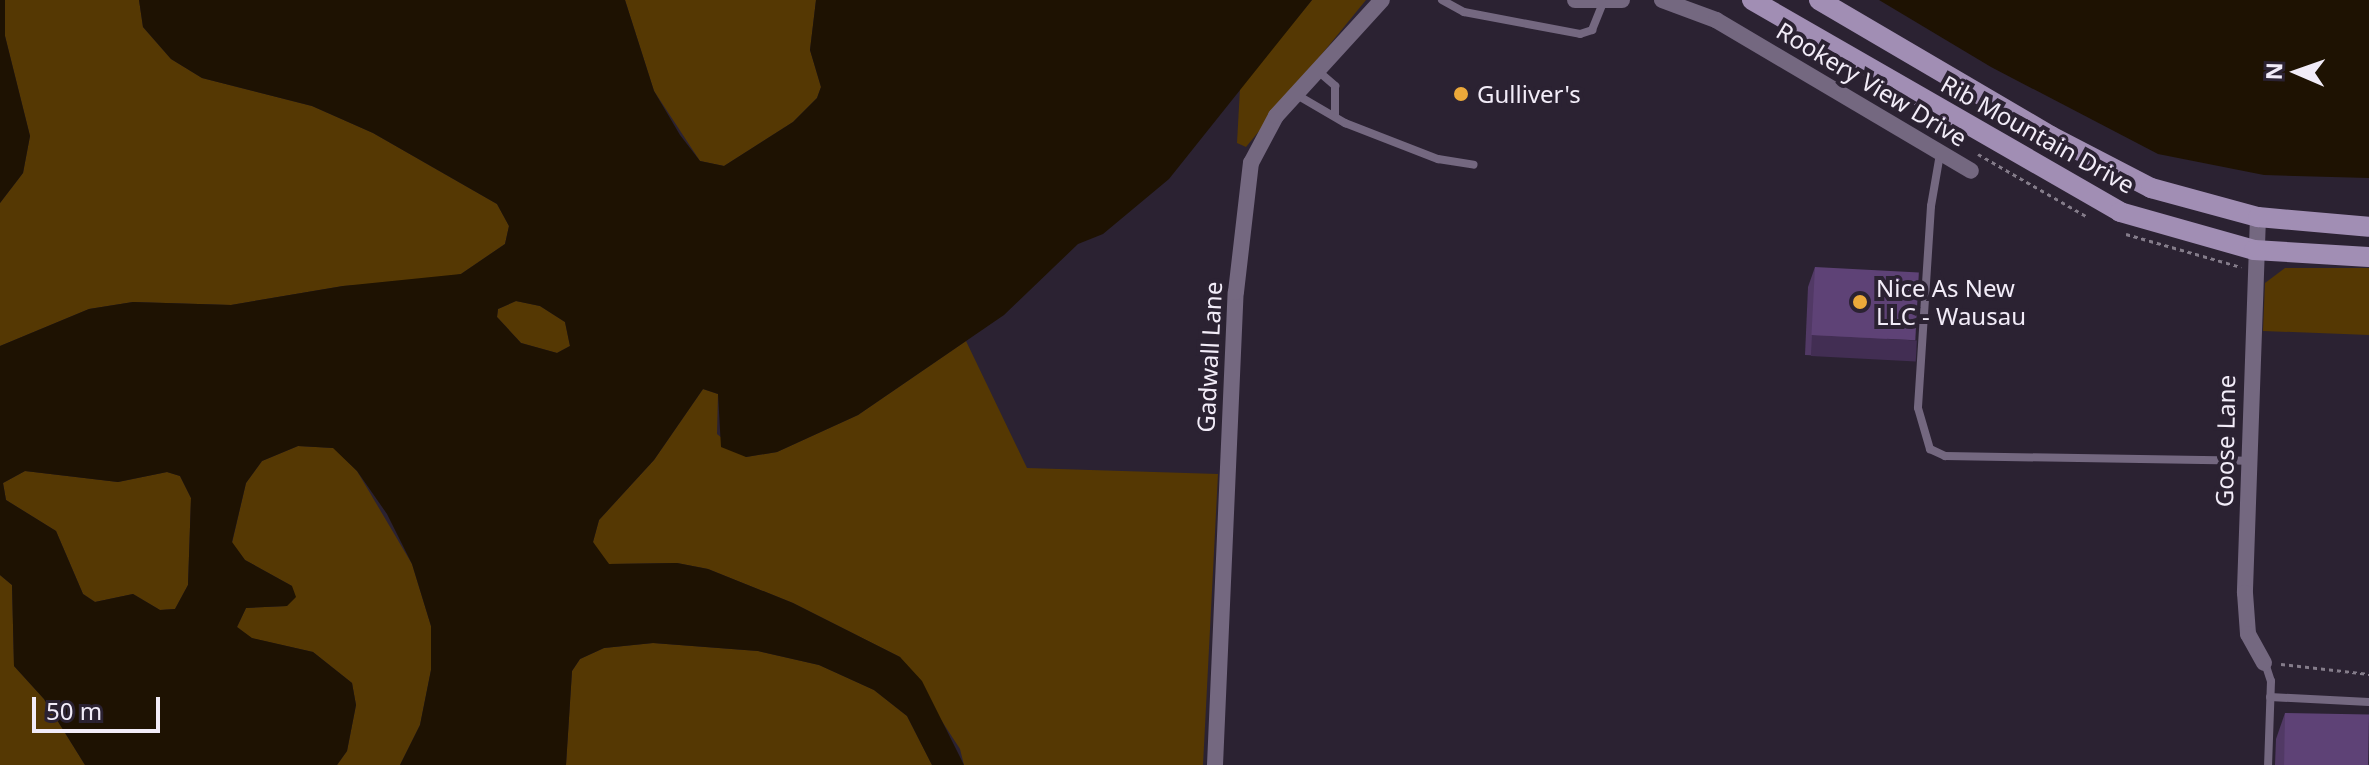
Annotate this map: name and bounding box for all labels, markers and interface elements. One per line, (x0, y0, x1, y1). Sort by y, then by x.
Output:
street label: Rookery View Drive (1772, 16, 1972, 152)
north arrow (2257, 32, 2337, 112)
text: N (2258, 62, 2288, 81)
street label: Rib Mountain Drive (1936, 69, 2140, 199)
place label: Gulliver's (1477, 80, 1581, 108)
marker: Gulliver's (1452, 85, 1470, 103)
place label: Nice As New LLC - Wausau (1876, 274, 2026, 330)
street label: Gadwall Lane (1191, 281, 1227, 433)
marker: Nice As New LLC - Wausau (1851, 293, 1869, 311)
street label: Goose Lane (2209, 375, 2241, 507)
scale bar (36, 681, 164, 731)
text: 50 m (46, 694, 102, 727)

